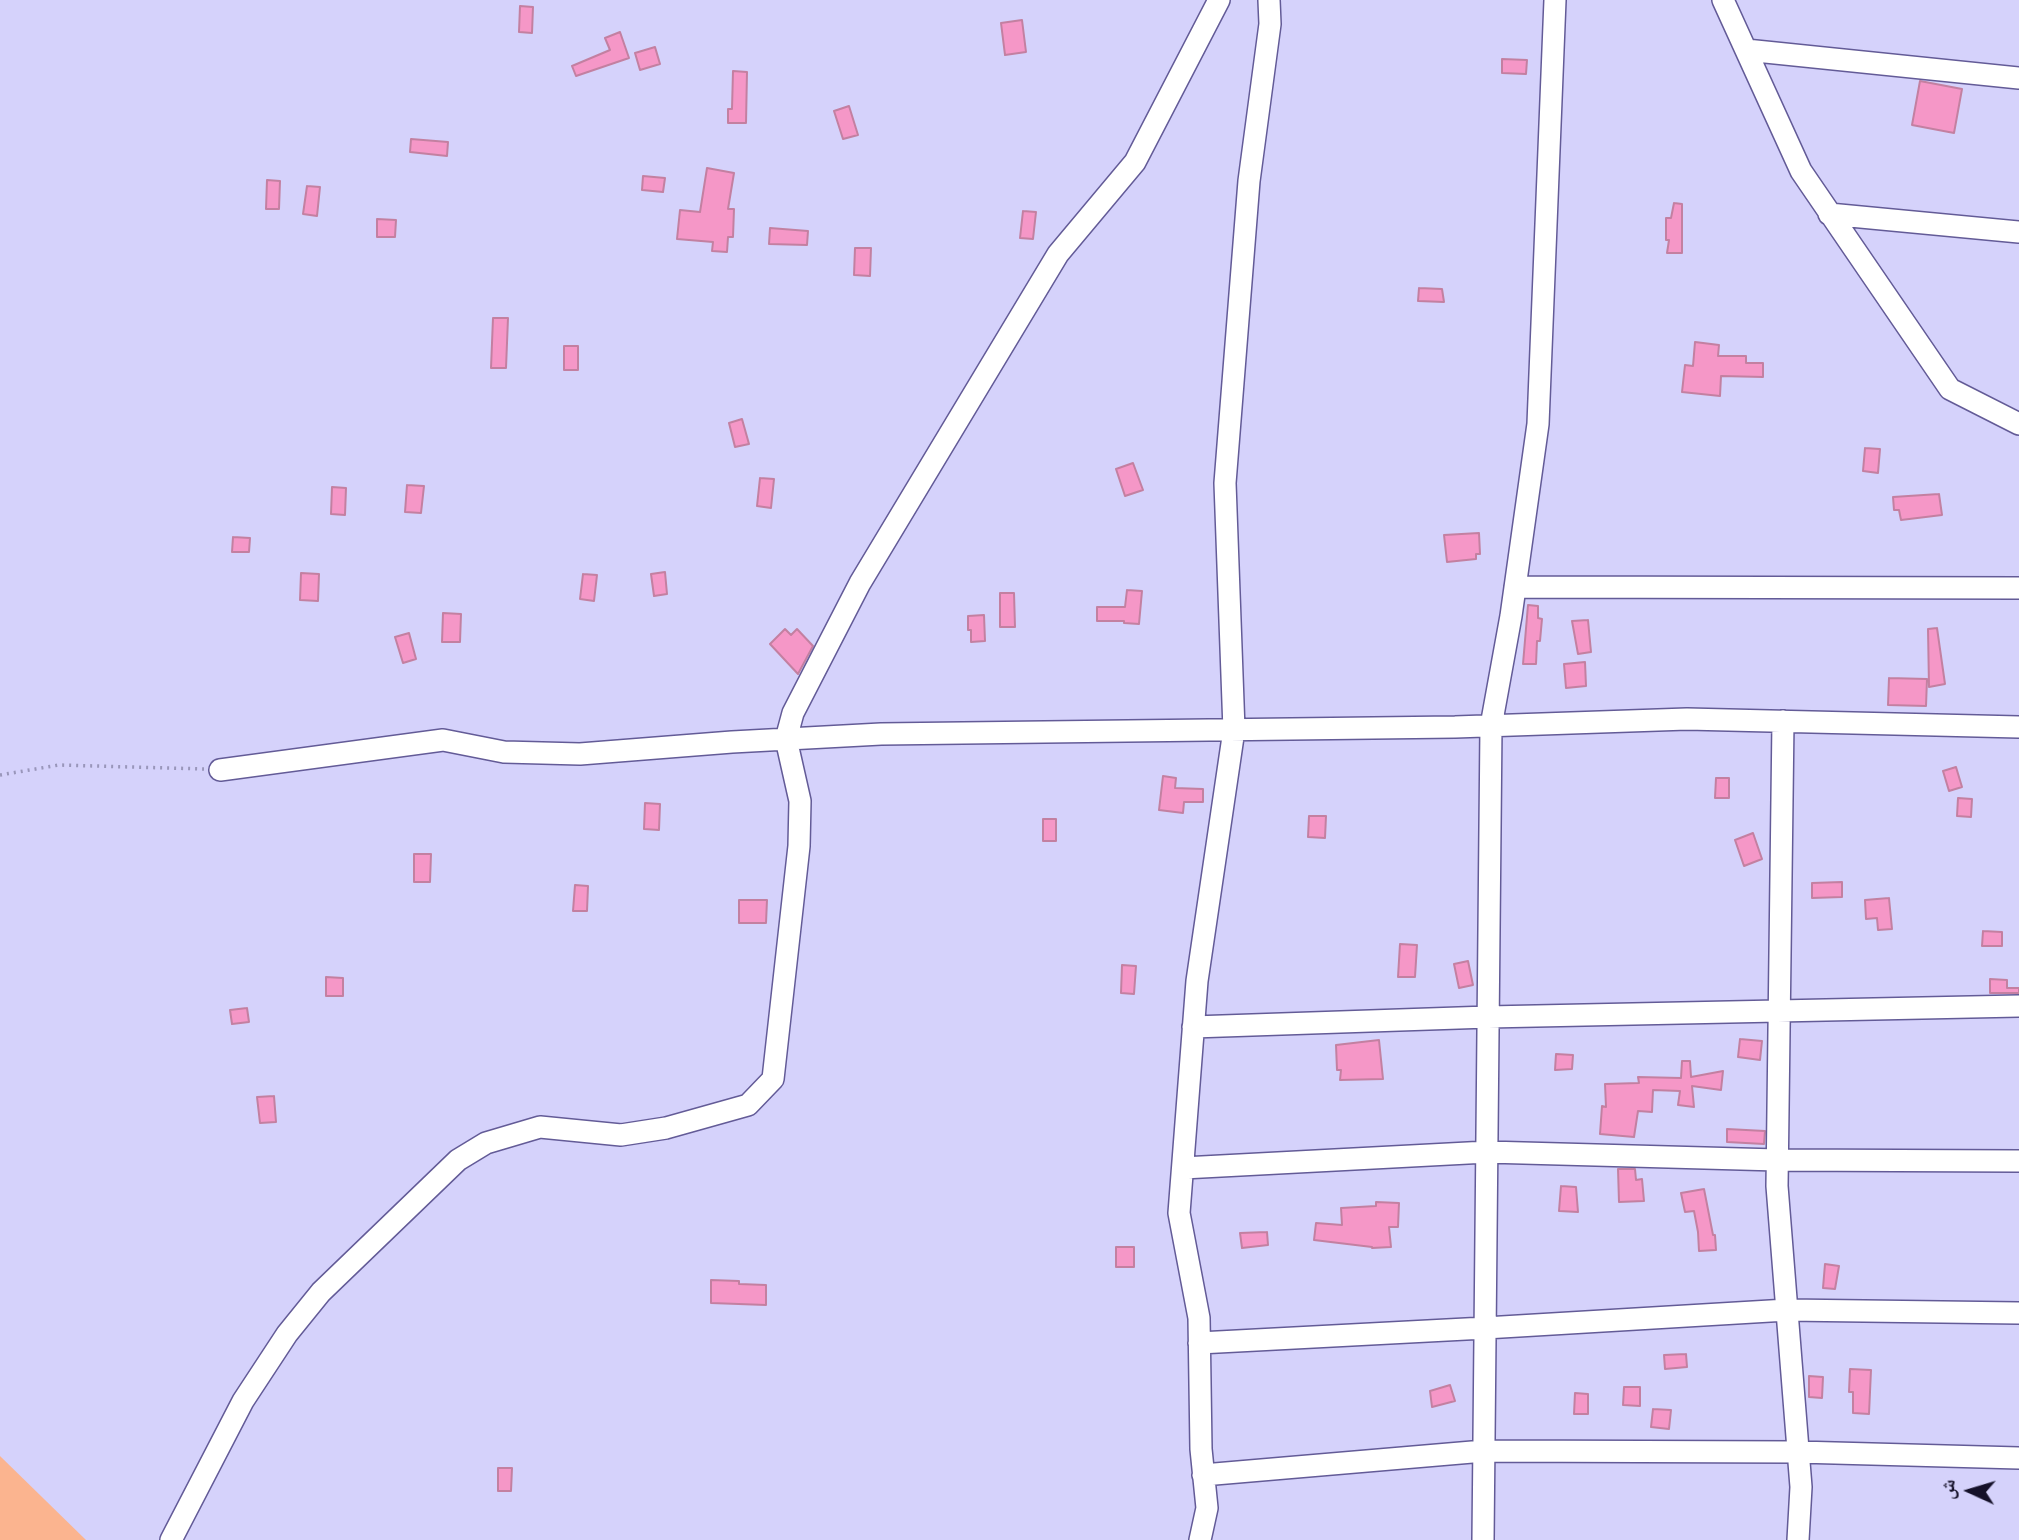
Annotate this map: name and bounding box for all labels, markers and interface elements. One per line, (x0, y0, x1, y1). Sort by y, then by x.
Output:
north arrow (1935, 1456, 2005, 1526)
text: ش (1936, 1479, 1961, 1500)

